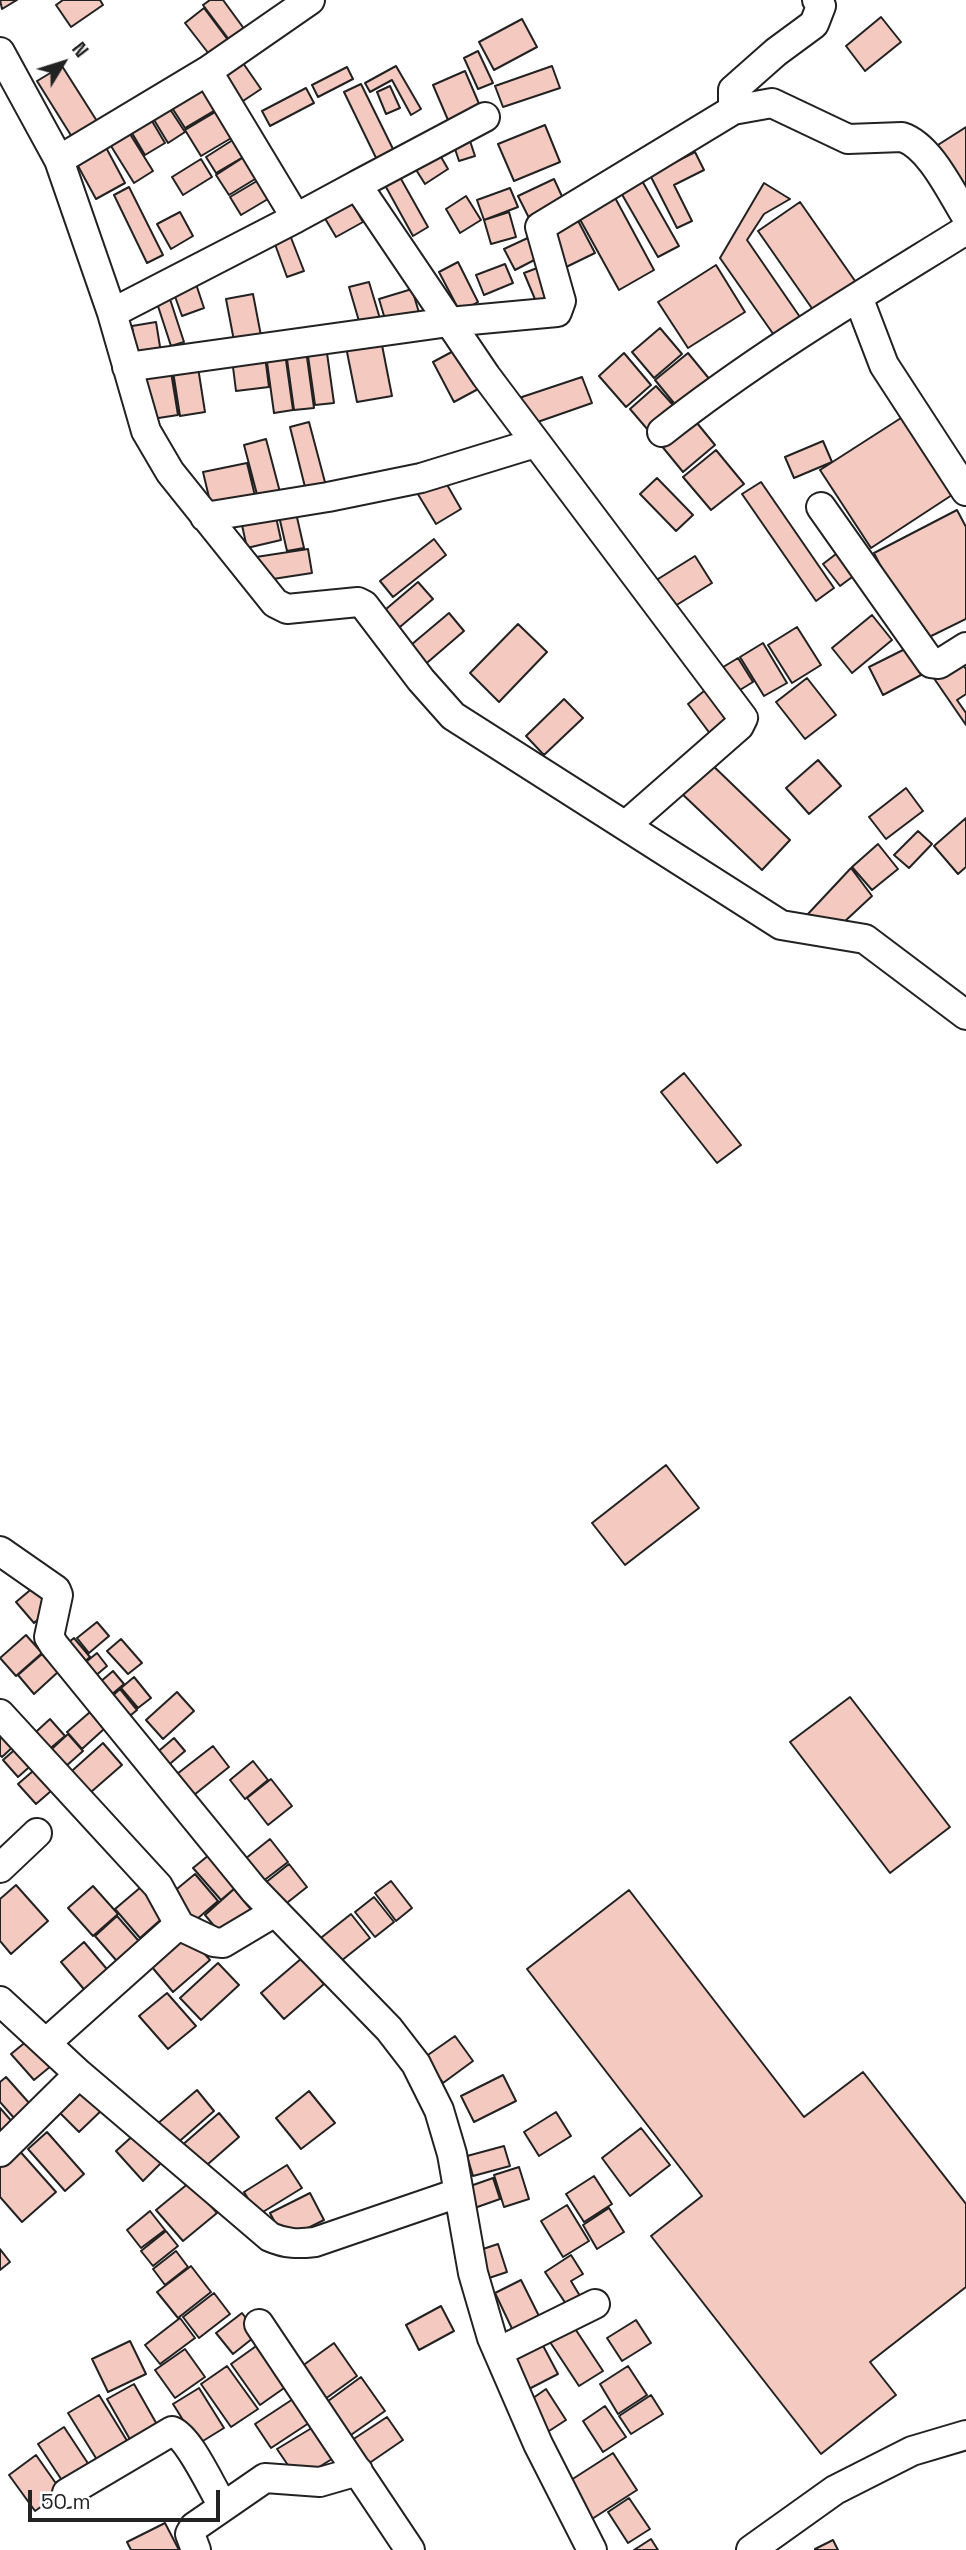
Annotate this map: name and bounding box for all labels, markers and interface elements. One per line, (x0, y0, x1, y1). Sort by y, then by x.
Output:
north arrow (28, 28, 98, 98)
text: N (66, 37, 94, 62)
scale bar (32, 2476, 224, 2520)
text: 50 m (41, 2488, 91, 2515)

